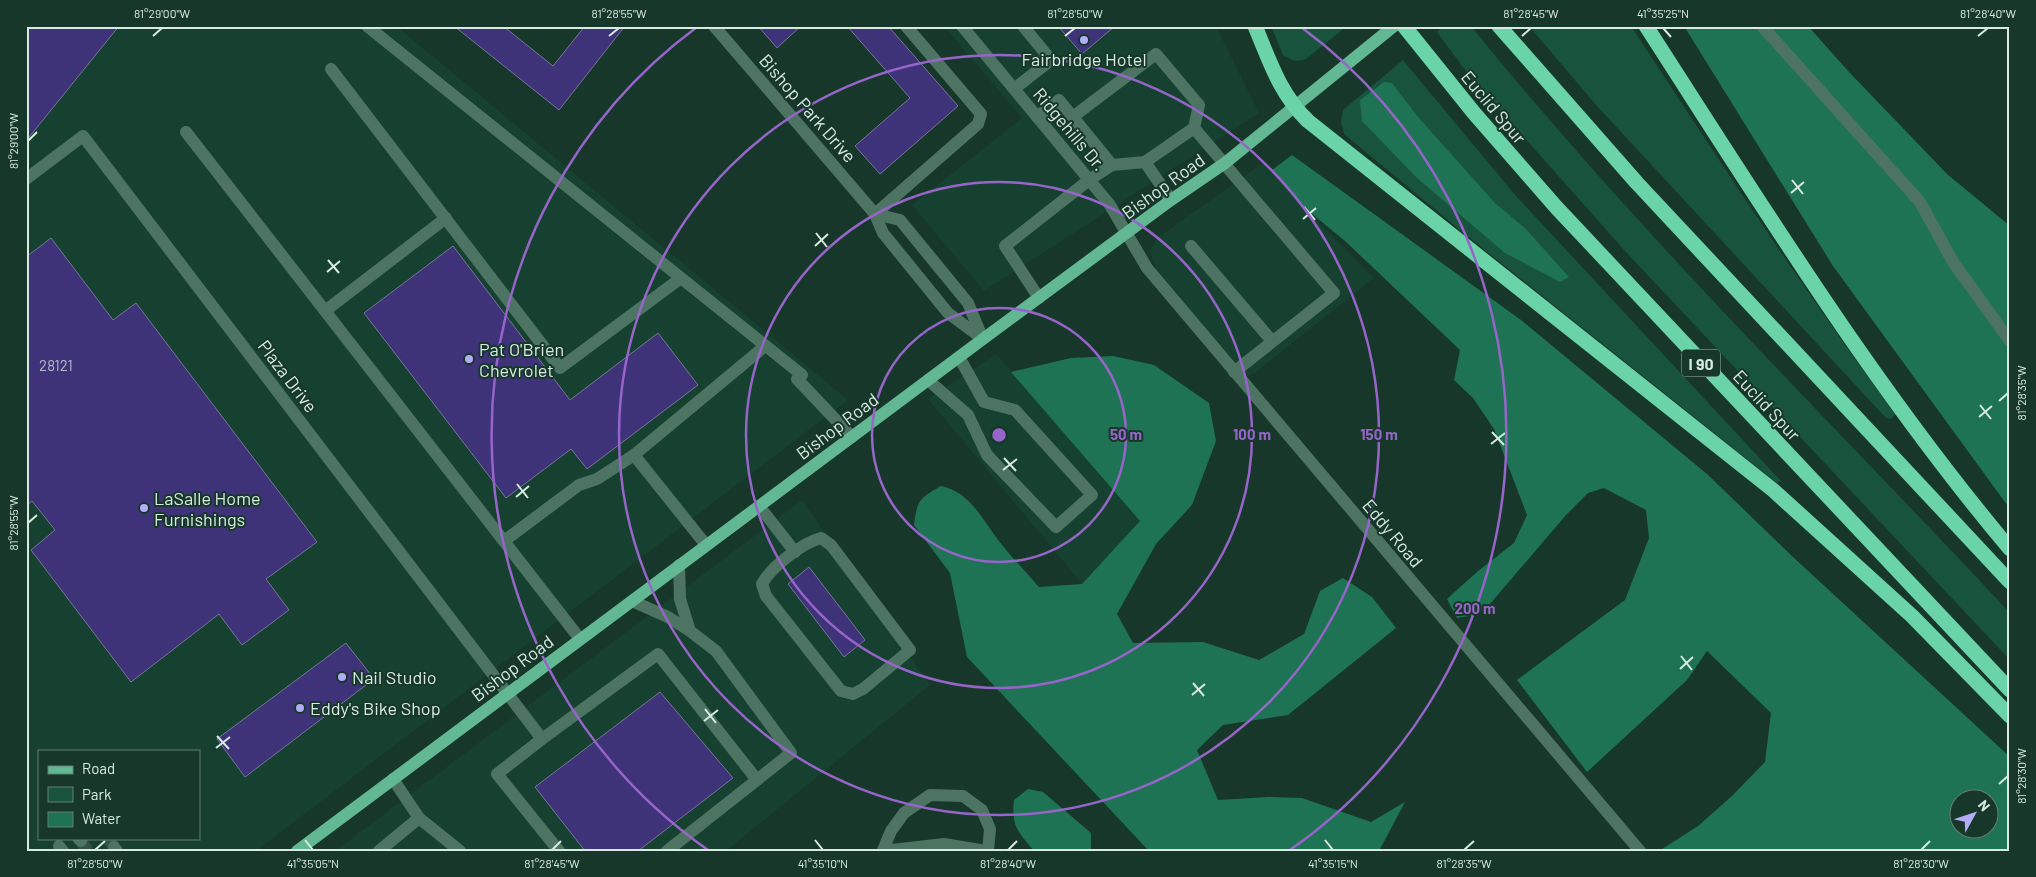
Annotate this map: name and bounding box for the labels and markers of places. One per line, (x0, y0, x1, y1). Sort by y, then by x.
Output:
marker: Fairbridge Hotel (1078, 34, 1090, 46)
place label: Fairbridge Hotel (1021, 48, 1147, 70)
place label: Pat O'Brien Chevrolet (479, 338, 564, 381)
marker: Pat O'Brien Chevrolet (463, 353, 475, 365)
centre of rings (990, 426, 1008, 444)
place label: LaSalle Home Furnishings (154, 487, 261, 530)
marker: LaSalle Home Furnishings (138, 502, 150, 514)
place label: Nail Studio (352, 666, 437, 688)
marker: Nail Studio (336, 671, 348, 683)
place label: Eddy's Bike Shop (310, 697, 441, 719)
marker: Eddy's Bike Shop (294, 702, 306, 714)

